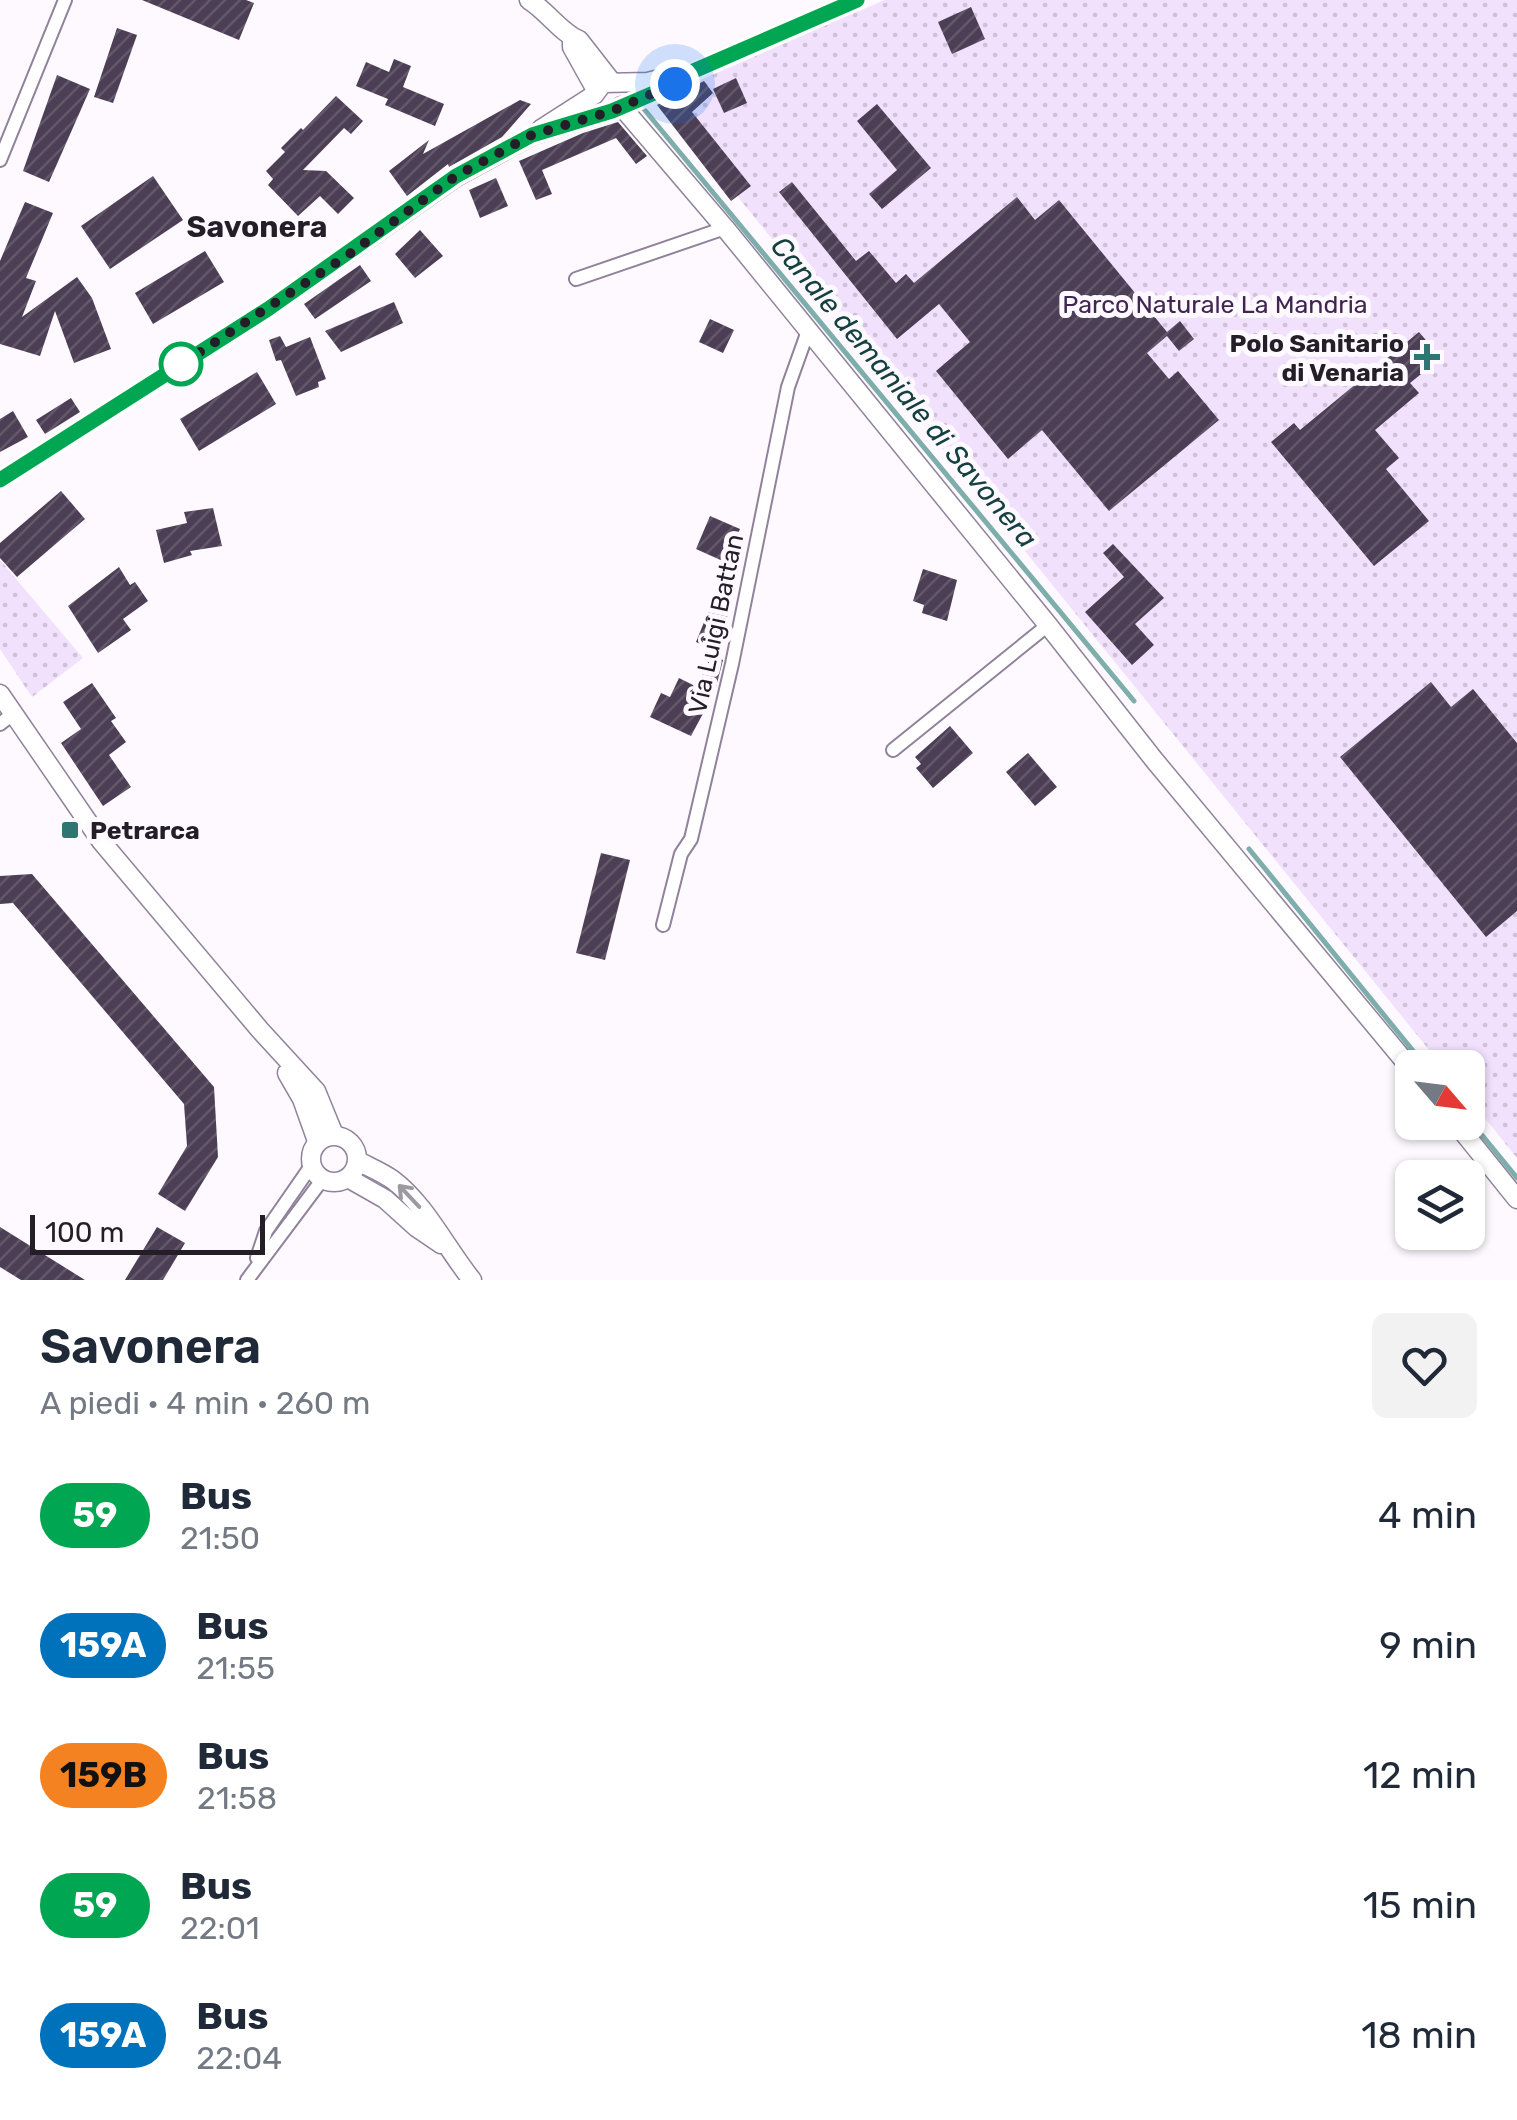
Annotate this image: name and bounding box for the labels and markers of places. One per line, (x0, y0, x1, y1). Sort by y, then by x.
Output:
place label: Polo Sanitario di Venaria (1229, 329, 1404, 387)
unlabelled marker (160, 343, 202, 385)
marker: Polo Sanitario di Venaria (1414, 344, 1440, 370)
place label: Petrarca (90, 816, 200, 845)
marker: Petrarca (59, 819, 81, 841)

